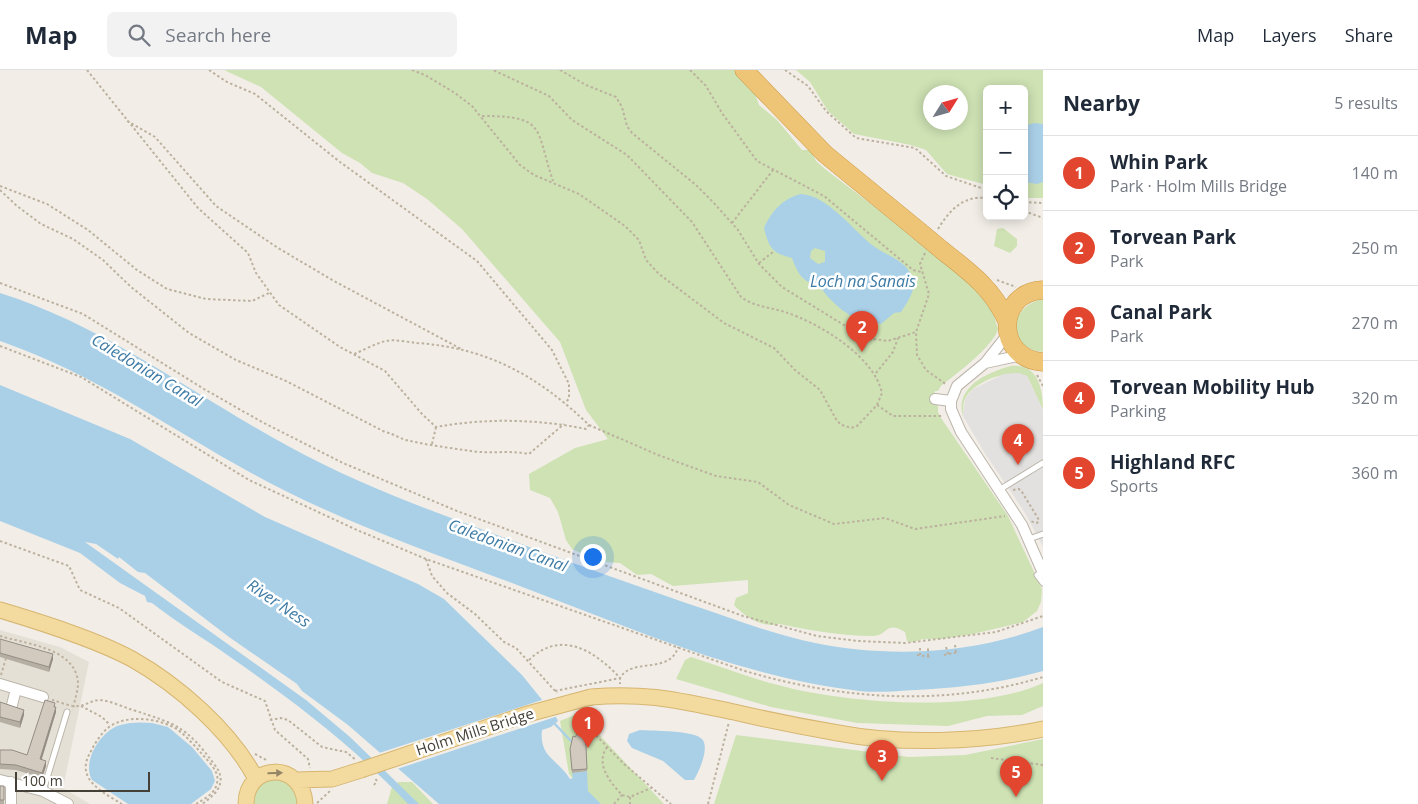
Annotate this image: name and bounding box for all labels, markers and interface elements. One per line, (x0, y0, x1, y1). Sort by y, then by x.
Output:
search box (107, 12, 457, 57)
text: Map (25, 18, 77, 51)
icon: search (125, 21, 153, 49)
text: Search here (165, 22, 271, 48)
text: Map (1197, 23, 1234, 47)
text: Layers (1262, 23, 1317, 47)
text: Share (1345, 23, 1393, 47)
north arrow (923, 85, 968, 130)
map controls (983, 85, 1028, 220)
button: + (983, 85, 1028, 130)
text: Nearby (1063, 89, 1140, 117)
text: 5 results (1334, 92, 1398, 114)
button: − (983, 130, 1028, 175)
text: Whin Park (1110, 149, 1208, 175)
text: 1 (1074, 162, 1084, 184)
text: 140 m (1352, 162, 1398, 184)
button: locate (983, 175, 1028, 220)
text: Park · Holm Mills Bridge (1110, 175, 1287, 197)
text: Torvean Park (1110, 224, 1236, 250)
text: 2 (1074, 237, 1084, 259)
text: 250 m (1352, 237, 1398, 259)
text: Park (1110, 250, 1143, 272)
water label: Loch na Sanais (810, 270, 916, 292)
text: Canal Park (1110, 299, 1212, 325)
pin: 2 (846, 311, 878, 352)
text: 3 (1074, 312, 1084, 334)
text: 270 m (1352, 312, 1398, 334)
text: Park (1110, 325, 1143, 347)
water label: Caledonian Canal (88, 328, 207, 412)
text: Torvean Mobility Hub (1110, 374, 1314, 400)
text: 4 (1074, 387, 1084, 409)
text: 320 m (1352, 387, 1398, 409)
text: Parking (1110, 400, 1166, 422)
pin: 4 (1002, 424, 1034, 465)
text: Highland RFC (1110, 449, 1235, 475)
text: 5 (1074, 462, 1084, 484)
text: 360 m (1352, 462, 1398, 484)
text: Sports (1110, 475, 1158, 497)
water label: Caledonian Canal (445, 513, 571, 577)
your location (580, 544, 606, 570)
water label: River Ness (243, 574, 315, 632)
street label: Holm Mills Bridge (413, 703, 536, 760)
pin: 1 (572, 707, 604, 748)
pin: 3 (866, 740, 898, 781)
pin: 5 (1000, 756, 1032, 797)
scale bar (15, 769, 150, 792)
one-way arrow (267, 769, 283, 777)
text: 100 m (22, 771, 63, 790)

